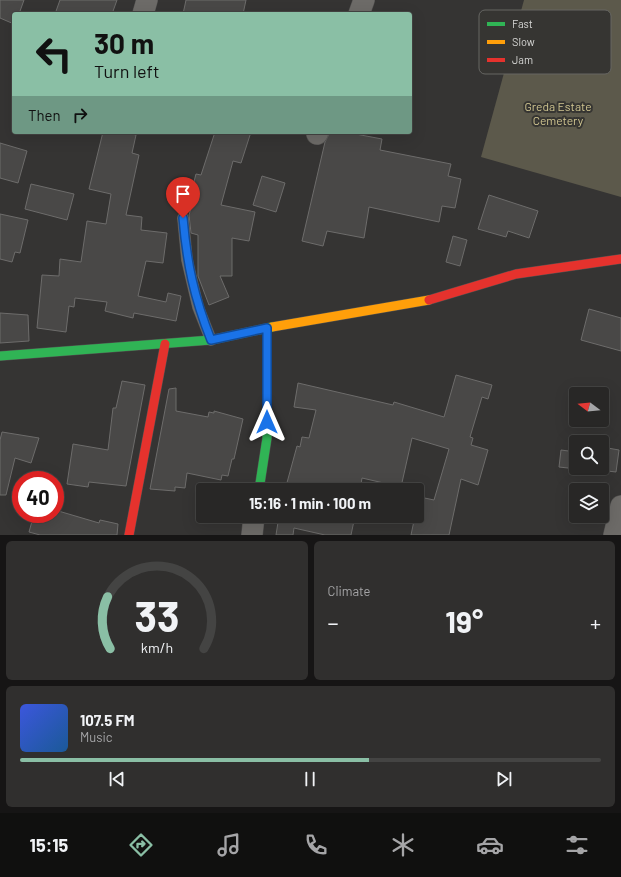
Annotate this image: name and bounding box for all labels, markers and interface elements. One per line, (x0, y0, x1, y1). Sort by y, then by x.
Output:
legend (479, 10, 611, 74)
text: Fast (512, 17, 533, 30)
text: 30 m (94, 26, 154, 60)
icon: left (28, 28, 80, 80)
text: Slow (512, 35, 535, 48)
text: Jam (512, 53, 533, 66)
text: Turn left (94, 60, 160, 82)
park label: Greda Estate Cemetery (524, 99, 592, 127)
icon: right (69, 104, 91, 126)
text: Then (28, 106, 61, 124)
pin (166, 177, 200, 218)
icon: arrive (172, 183, 194, 205)
north arrow (569, 387, 609, 427)
map controls (569, 387, 609, 523)
position arrow (246, 401, 288, 443)
button: search (569, 435, 609, 475)
speed limit sign: 40 (12, 471, 64, 523)
button: layers (569, 483, 609, 523)
text: 15:16 · 1 min · 100 m (249, 494, 371, 512)
text: Climate (328, 583, 371, 599)
text: 33 (134, 589, 179, 639)
text: 19° (445, 603, 483, 639)
text: − (328, 609, 339, 635)
text: + (590, 609, 601, 635)
text: km/h (141, 638, 173, 655)
text: 107.5 FM (80, 711, 135, 729)
text: Music (80, 729, 113, 745)
icon: previous (106, 768, 128, 790)
icon: pause (299, 768, 321, 790)
icon: next (493, 768, 515, 790)
icon: directions (127, 831, 155, 859)
icon: music (215, 831, 243, 859)
icon: phone (302, 831, 330, 859)
icon: climate (389, 831, 417, 859)
icon: car (476, 831, 504, 859)
icon: filters (563, 831, 591, 859)
text: 15:15 (30, 834, 68, 856)

